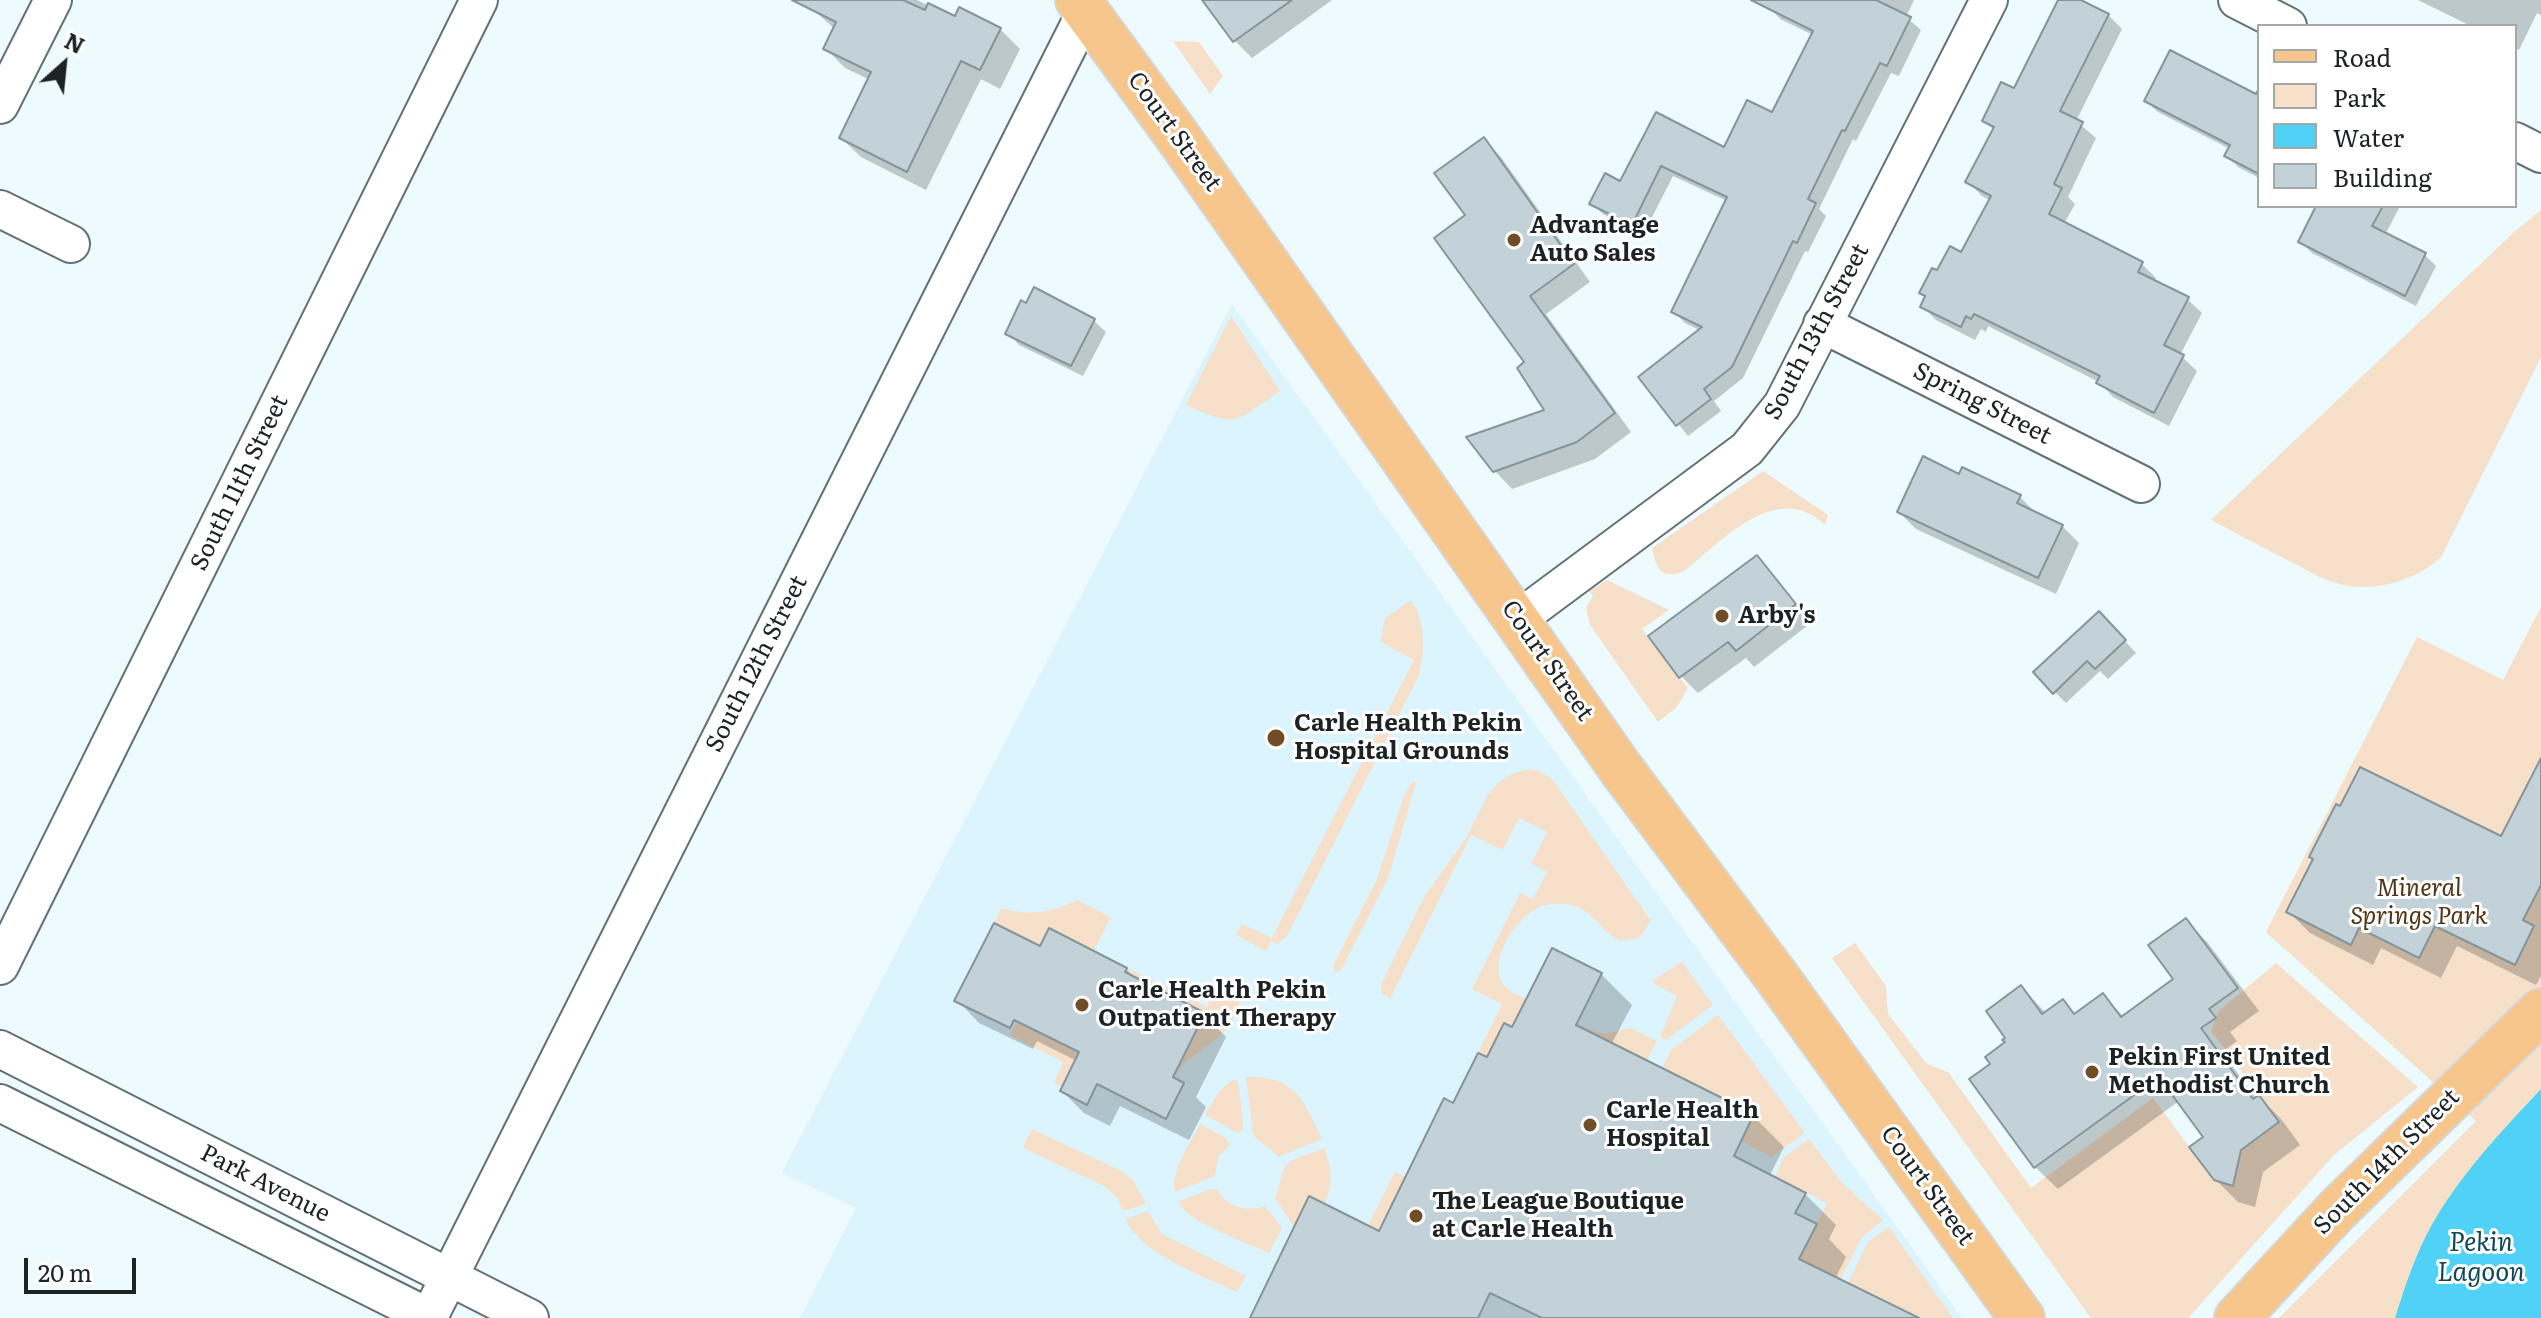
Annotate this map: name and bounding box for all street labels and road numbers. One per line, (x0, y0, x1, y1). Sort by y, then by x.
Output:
street label: Court Street (1121, 67, 1227, 197)
street label: South 13th Street (1759, 239, 1875, 425)
street label: Spring Street (1908, 357, 2056, 451)
street label: South 11th Street (185, 391, 295, 575)
street label: South 12th Street (700, 571, 814, 757)
street label: Court Street (1495, 595, 1599, 727)
street label: South 14th Street (2308, 1083, 2466, 1241)
street label: Court Street (1874, 1121, 1980, 1251)
street label: Park Avenue (195, 1139, 335, 1229)

